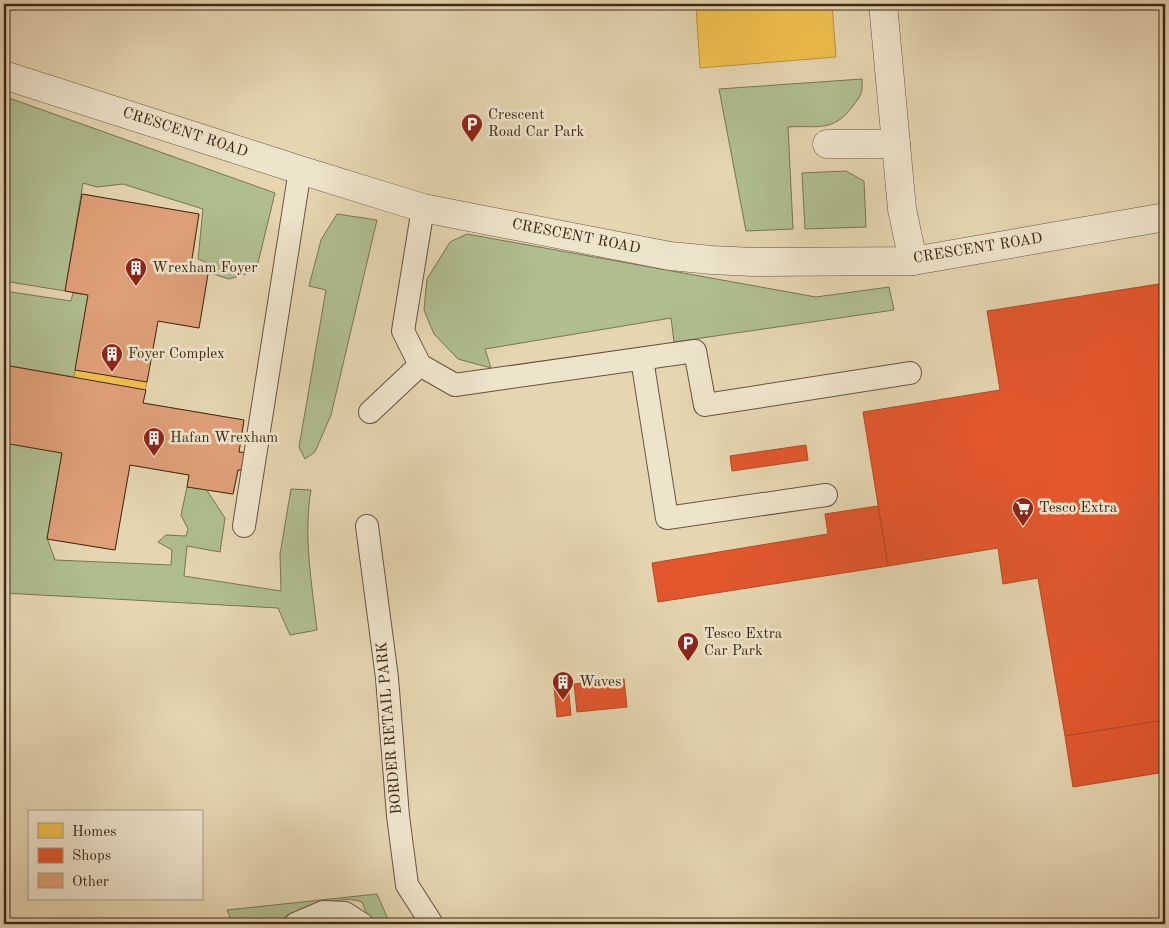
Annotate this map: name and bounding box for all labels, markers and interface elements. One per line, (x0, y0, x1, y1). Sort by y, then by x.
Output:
street label: CRESCENT ROAD (120, 106, 250, 160)
place label: Crescent Road Car Park (488, 108, 585, 140)
parking icon: Crescent Road Car Park (460, 112, 484, 143)
street label: CRESCENT ROAD (510, 217, 642, 257)
street label: CRESCENT ROAD (912, 231, 1044, 267)
building icon: Wrexham Foyer (124, 256, 148, 287)
place label: Wrexham Foyer (152, 261, 257, 276)
building icon: Foyer Complex (100, 342, 124, 373)
place label: Foyer Complex (128, 347, 225, 362)
building icon: Hafan Wrexham (142, 426, 166, 457)
place label: Hafan Wrexham (170, 431, 278, 446)
supermarket icon: Tesco Extra (1011, 496, 1035, 527)
place label: Tesco Extra (1039, 501, 1118, 516)
place label: Tesco Extra Car Park (704, 627, 783, 659)
parking icon: Tesco Extra Car Park (676, 631, 700, 662)
street label: BORDER RETAIL PARK (375, 641, 405, 815)
building icon: Waves (551, 670, 575, 701)
place label: Waves (579, 675, 621, 690)
legend (28, 810, 202, 900)
text: Homes (72, 825, 117, 840)
text: Shops (72, 849, 111, 864)
text: Other (72, 875, 109, 890)

